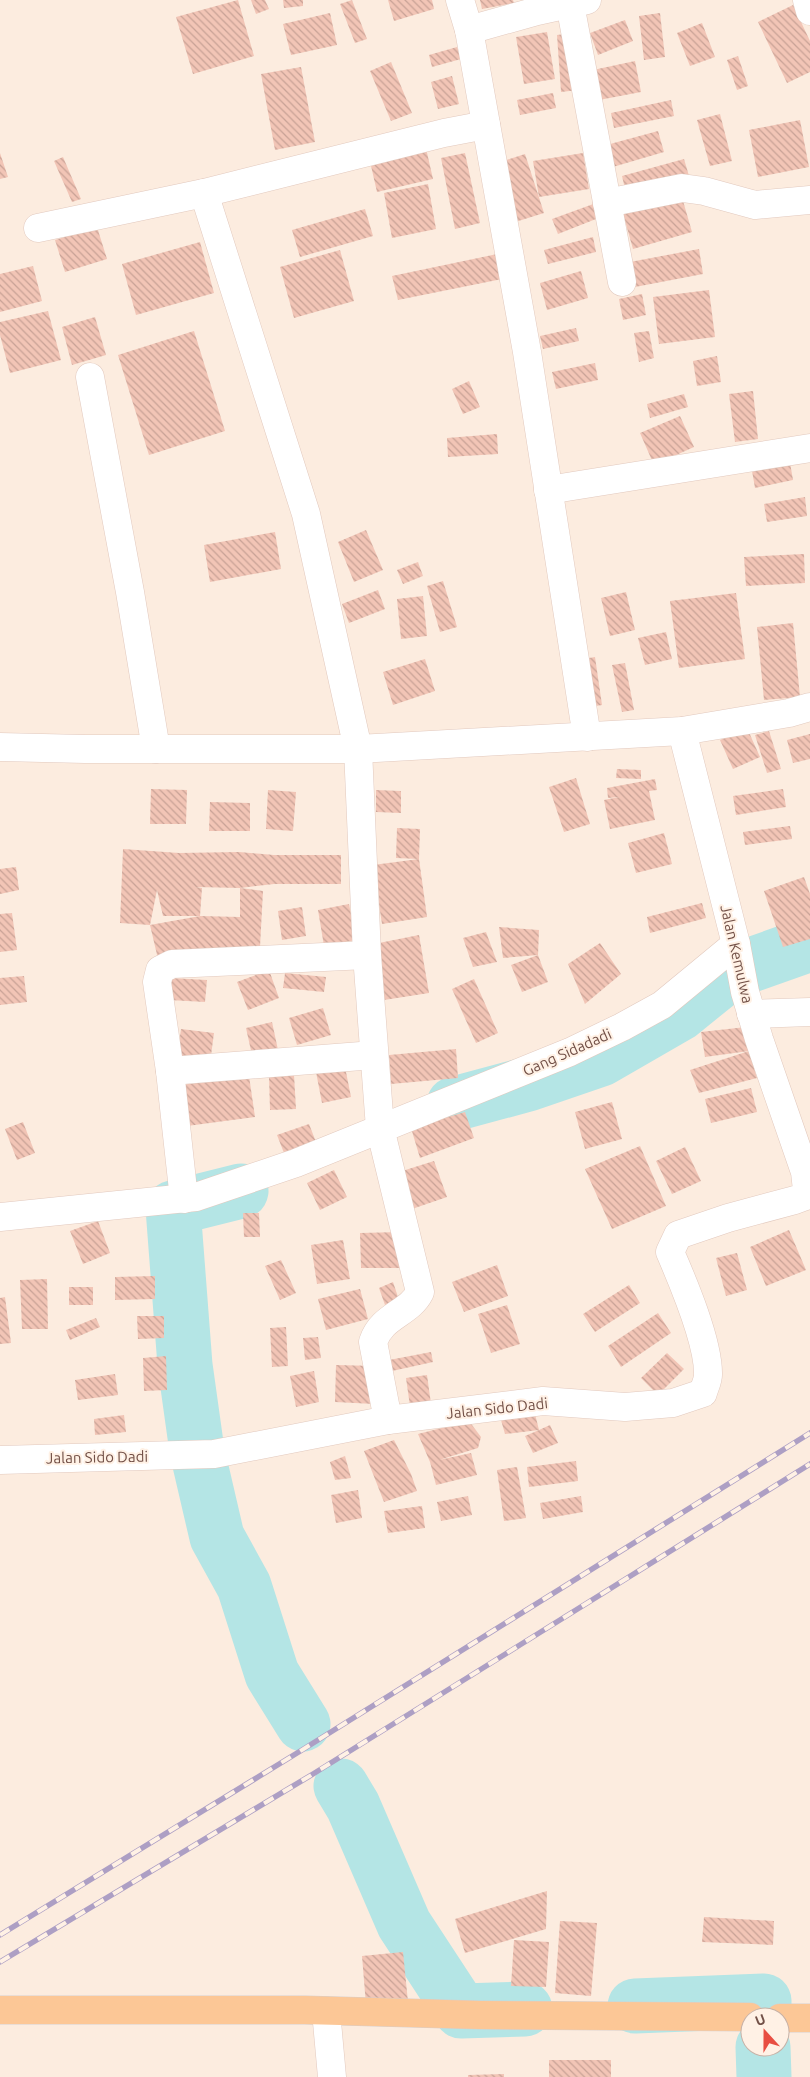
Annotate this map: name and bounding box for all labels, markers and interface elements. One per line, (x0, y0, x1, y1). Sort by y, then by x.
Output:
street label: Jalan Kemulwa (717, 903, 757, 1005)
street label: Gang Sidadadi (520, 1025, 614, 1079)
street label: Jalan Sido Dadi (445, 1394, 549, 1422)
street label: Jalan Sido Dadi (46, 1448, 148, 1466)
north arrow (740, 2007, 790, 2057)
text: U (753, 2011, 768, 2029)

